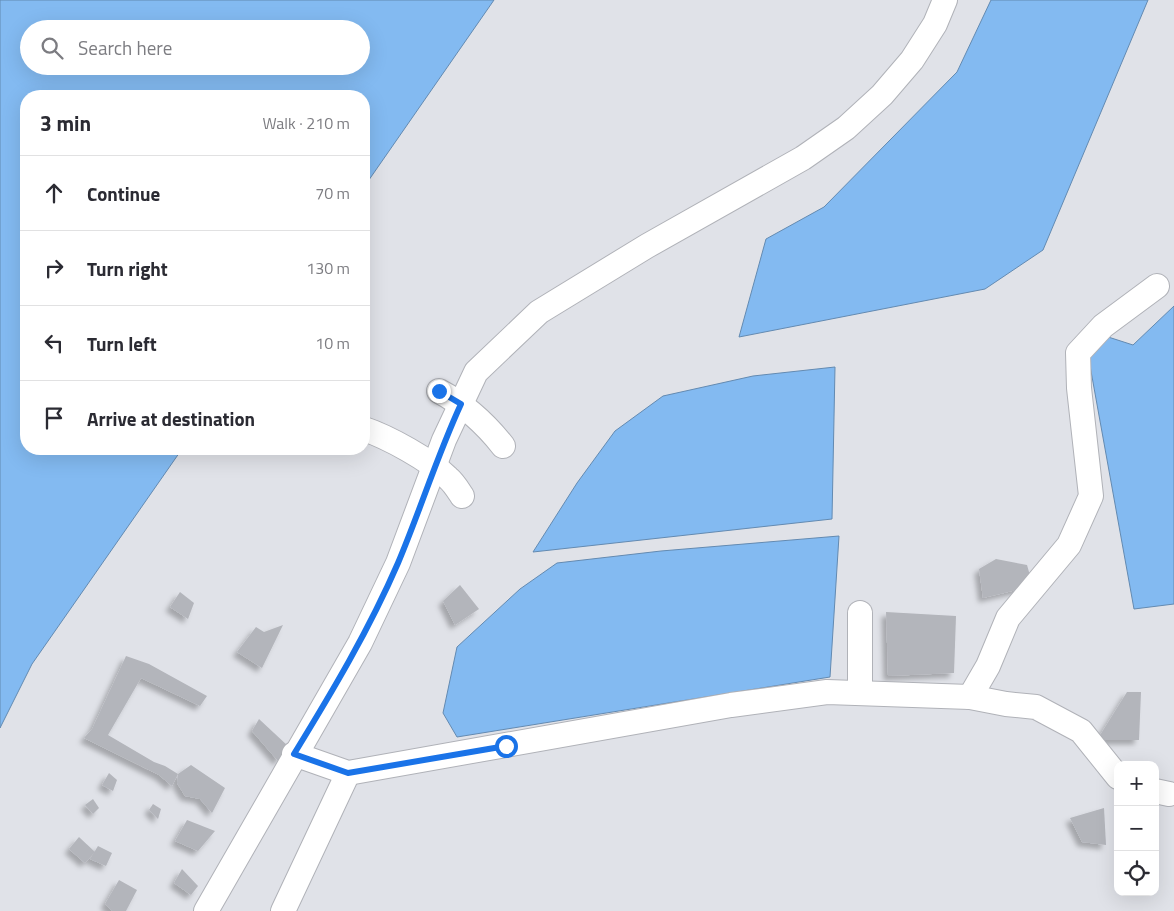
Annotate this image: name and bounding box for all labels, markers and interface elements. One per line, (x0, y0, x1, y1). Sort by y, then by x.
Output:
search box (20, 20, 370, 75)
text: Search here (78, 33, 172, 62)
icon: search (38, 34, 66, 62)
text: 3 min (40, 107, 91, 139)
text: Walk · 210 m (262, 111, 350, 135)
icon: ahead (40, 179, 68, 207)
text: Continue (87, 179, 160, 208)
text: 70 m (315, 181, 350, 205)
icon: right (40, 254, 68, 282)
text: Turn right (87, 254, 168, 283)
text: 130 m (306, 256, 350, 280)
icon: left (40, 329, 68, 357)
text: Turn left (87, 329, 157, 358)
text: 10 m (315, 331, 350, 355)
route end (428, 380, 451, 403)
icon: arrive (40, 404, 68, 432)
text: Arrive at destination (87, 404, 255, 433)
route start (495, 735, 518, 758)
map controls (1114, 761, 1159, 896)
button: + (1114, 761, 1159, 806)
button: − (1114, 806, 1159, 851)
button: locate (1114, 851, 1159, 896)

